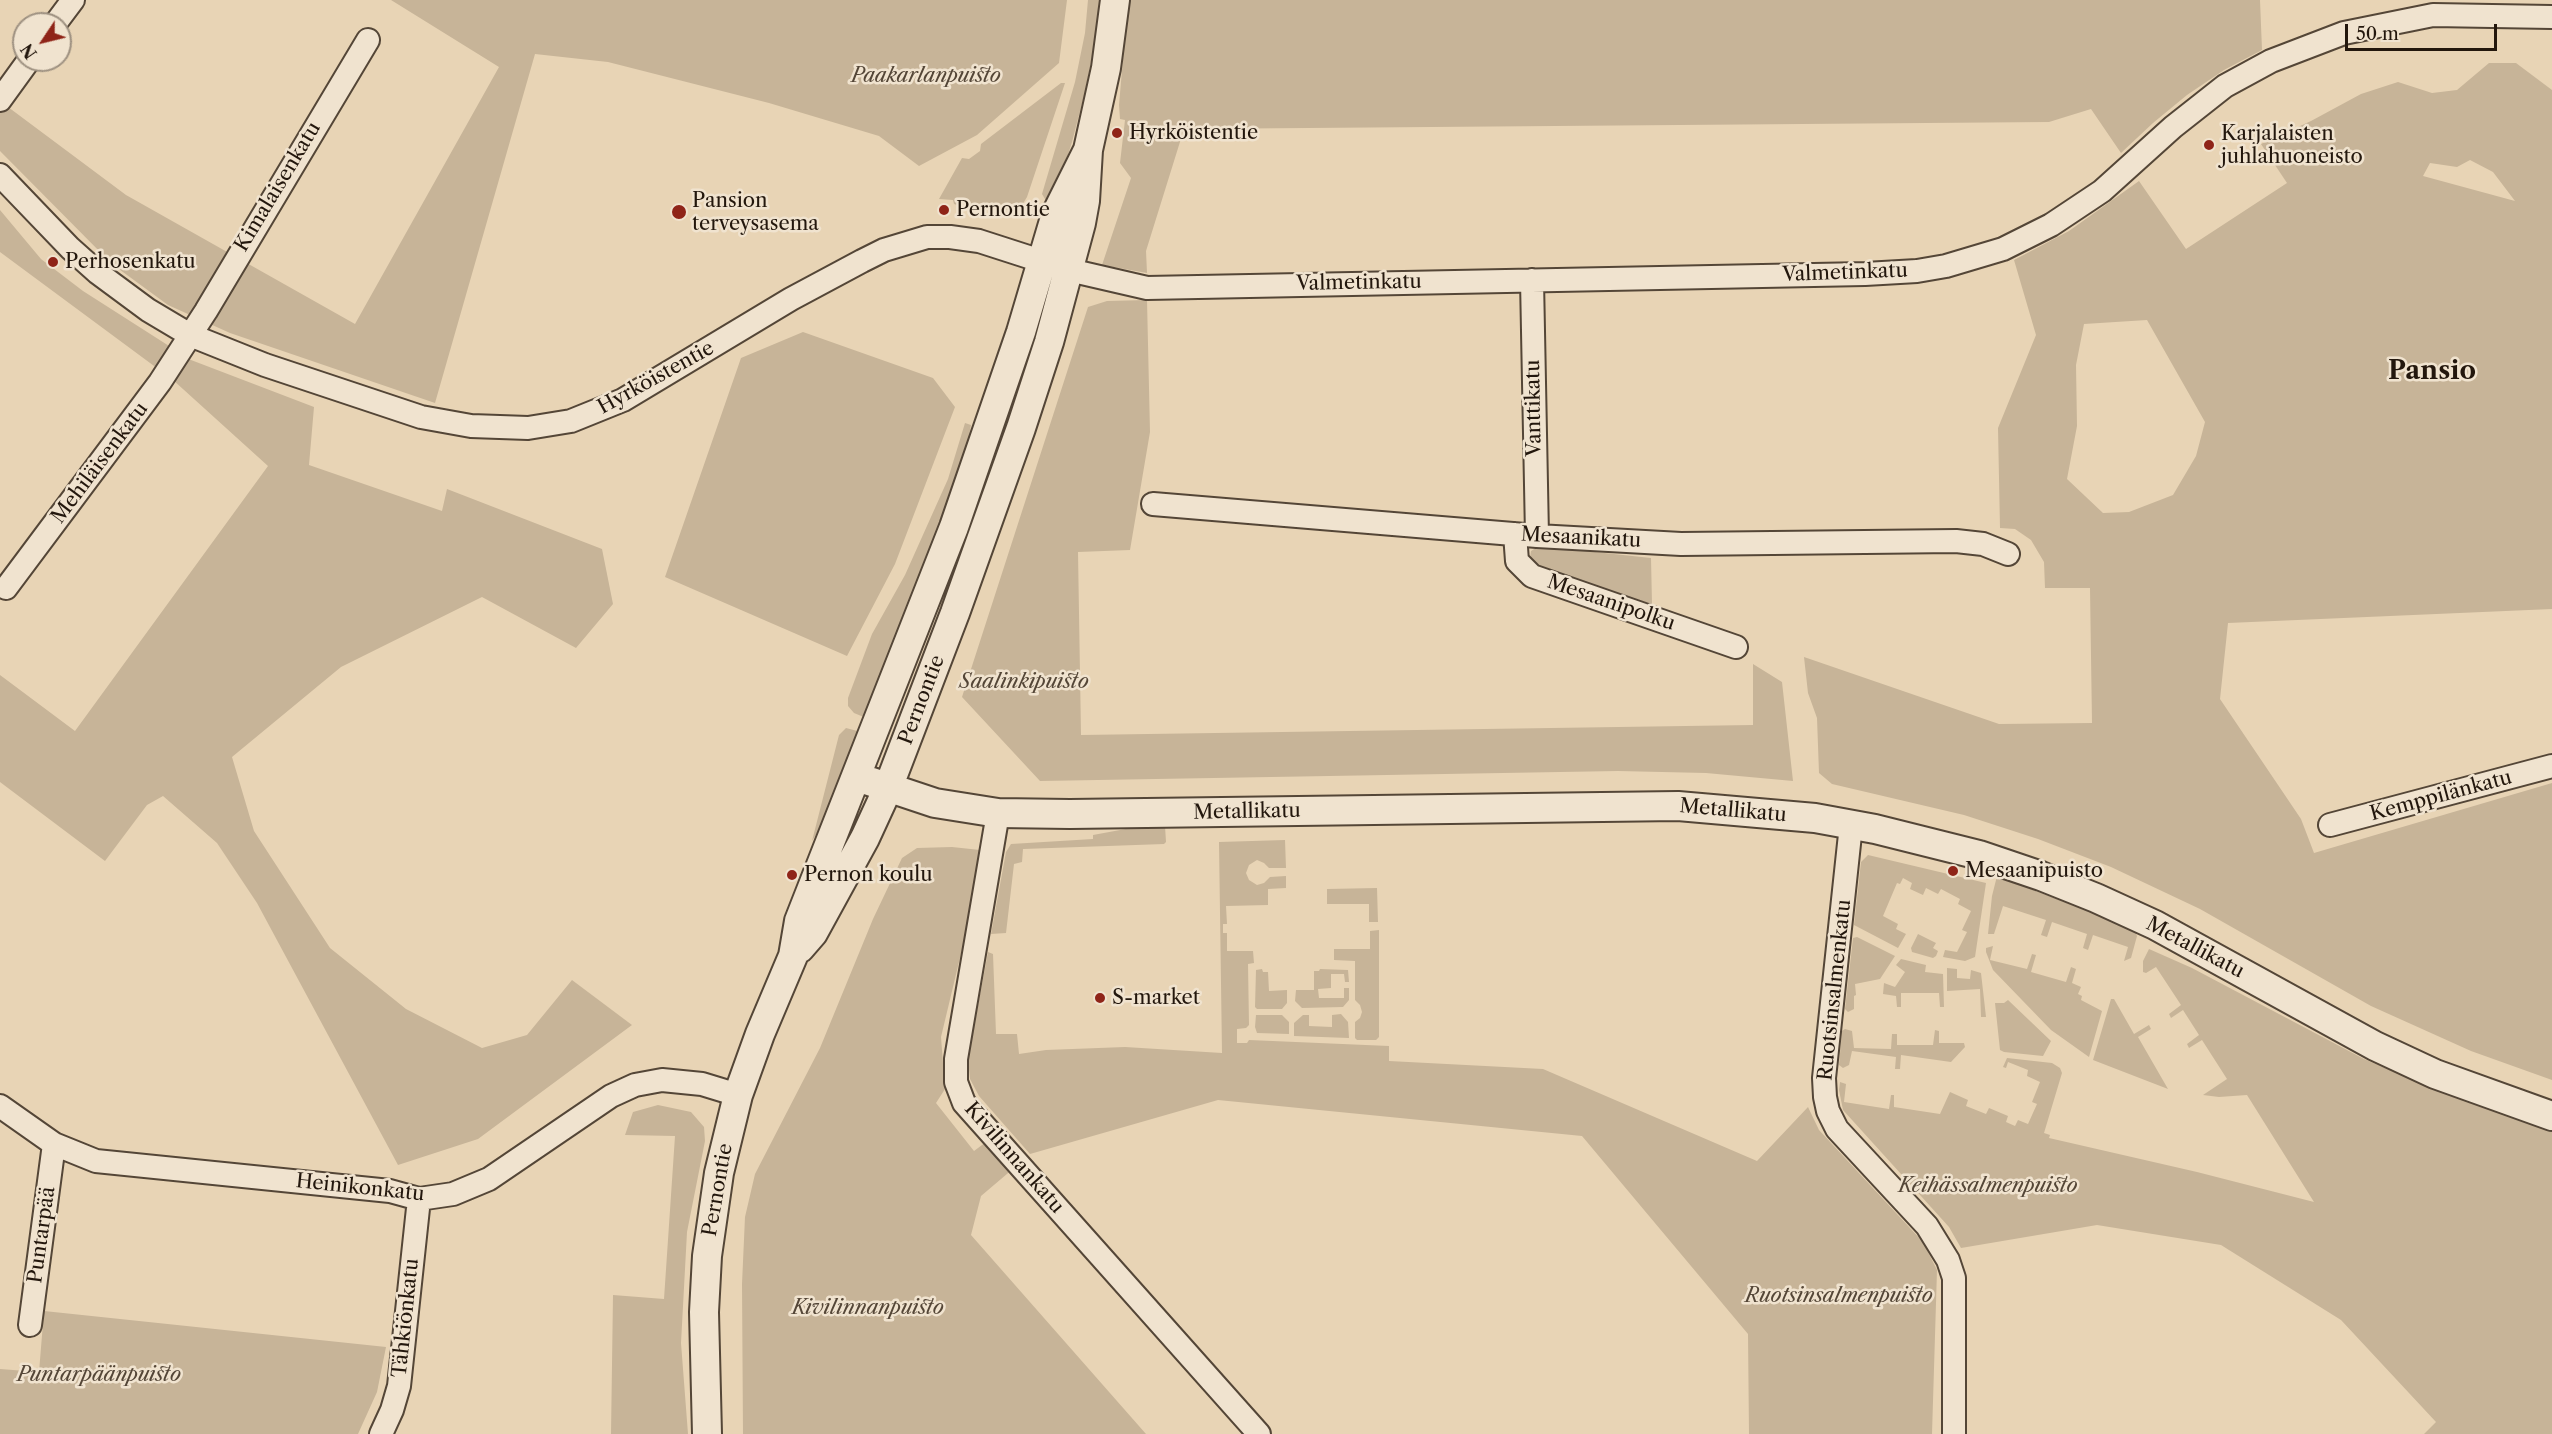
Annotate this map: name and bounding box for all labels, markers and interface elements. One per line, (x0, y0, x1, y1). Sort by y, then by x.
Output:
north arrow (12, 12, 72, 72)
scale bar (2348, 12, 2500, 50)
text: 50 m (2356, 23, 2399, 45)
text: N (17, 40, 41, 63)
park label: Paakarlanpuisto (851, 64, 1001, 88)
street label: Kimalaisenkatu (230, 118, 326, 256)
place label: Hyrköistentie (1129, 121, 1258, 145)
place label: Karjalaisten juhlahuoneisto (2221, 122, 2363, 169)
marker: Hyrköistentie (1110, 126, 1124, 140)
marker: Karjalaisten juhlahuoneisto (2202, 138, 2216, 152)
place label: Pansion terveysasema (692, 189, 819, 236)
place label: Pernontie (956, 198, 1050, 222)
marker: Pansion terveysasema (670, 203, 688, 221)
marker: Pernontie (937, 203, 951, 217)
place label: Perhosenkatu (65, 250, 196, 274)
marker: Perhosenkatu (46, 255, 60, 269)
street label: Valmetinkatu (1782, 259, 1908, 287)
street label: Valmetinkatu (1296, 270, 1422, 296)
street label: Hyrköistentie (594, 336, 718, 420)
district label: Pansio (2388, 355, 2476, 387)
street label: Vanttikatu (1521, 359, 1547, 457)
street label: Mehiläisenkatu (47, 398, 153, 528)
street label: Mesaanikatu (1520, 523, 1642, 553)
street label: Mesaanipolku (1544, 570, 1678, 636)
street label: Pernontie (894, 652, 950, 748)
park label: Saalinkipuisto (959, 670, 1089, 694)
street label: Kemppilänkatu (2368, 766, 2514, 826)
street label: Metallikatu (1678, 794, 1788, 828)
street label: Metallikatu (1193, 799, 1301, 825)
place label: Mesaanipuisto (1965, 859, 2103, 883)
place label: Pernon koulu (804, 863, 933, 887)
marker: Mesaanipuisto (1946, 864, 1960, 878)
marker: Pernon koulu (785, 868, 799, 882)
street label: Ruotsinsalmenkatu (1814, 898, 1856, 1082)
street label: Metallikatu (2142, 912, 2248, 984)
place label: S-market (1112, 986, 1200, 1010)
marker: S-market (1093, 991, 1107, 1005)
street label: Kivilinnankatu (959, 1097, 1069, 1219)
street label: Pernontie (698, 1142, 738, 1238)
street label: Heinikonkatu (294, 1169, 426, 1207)
park label: Keihässalmenpuisto (1898, 1174, 2078, 1198)
street label: Puntarpää (23, 1185, 61, 1285)
street label: Tähkiönkatu (388, 1257, 424, 1379)
park label: Ruotsinsalmenpuisto (1745, 1284, 1933, 1308)
park label: Kivilinnanpuisto (792, 1296, 944, 1320)
park label: Puntarpäänpuisto (17, 1363, 181, 1387)

